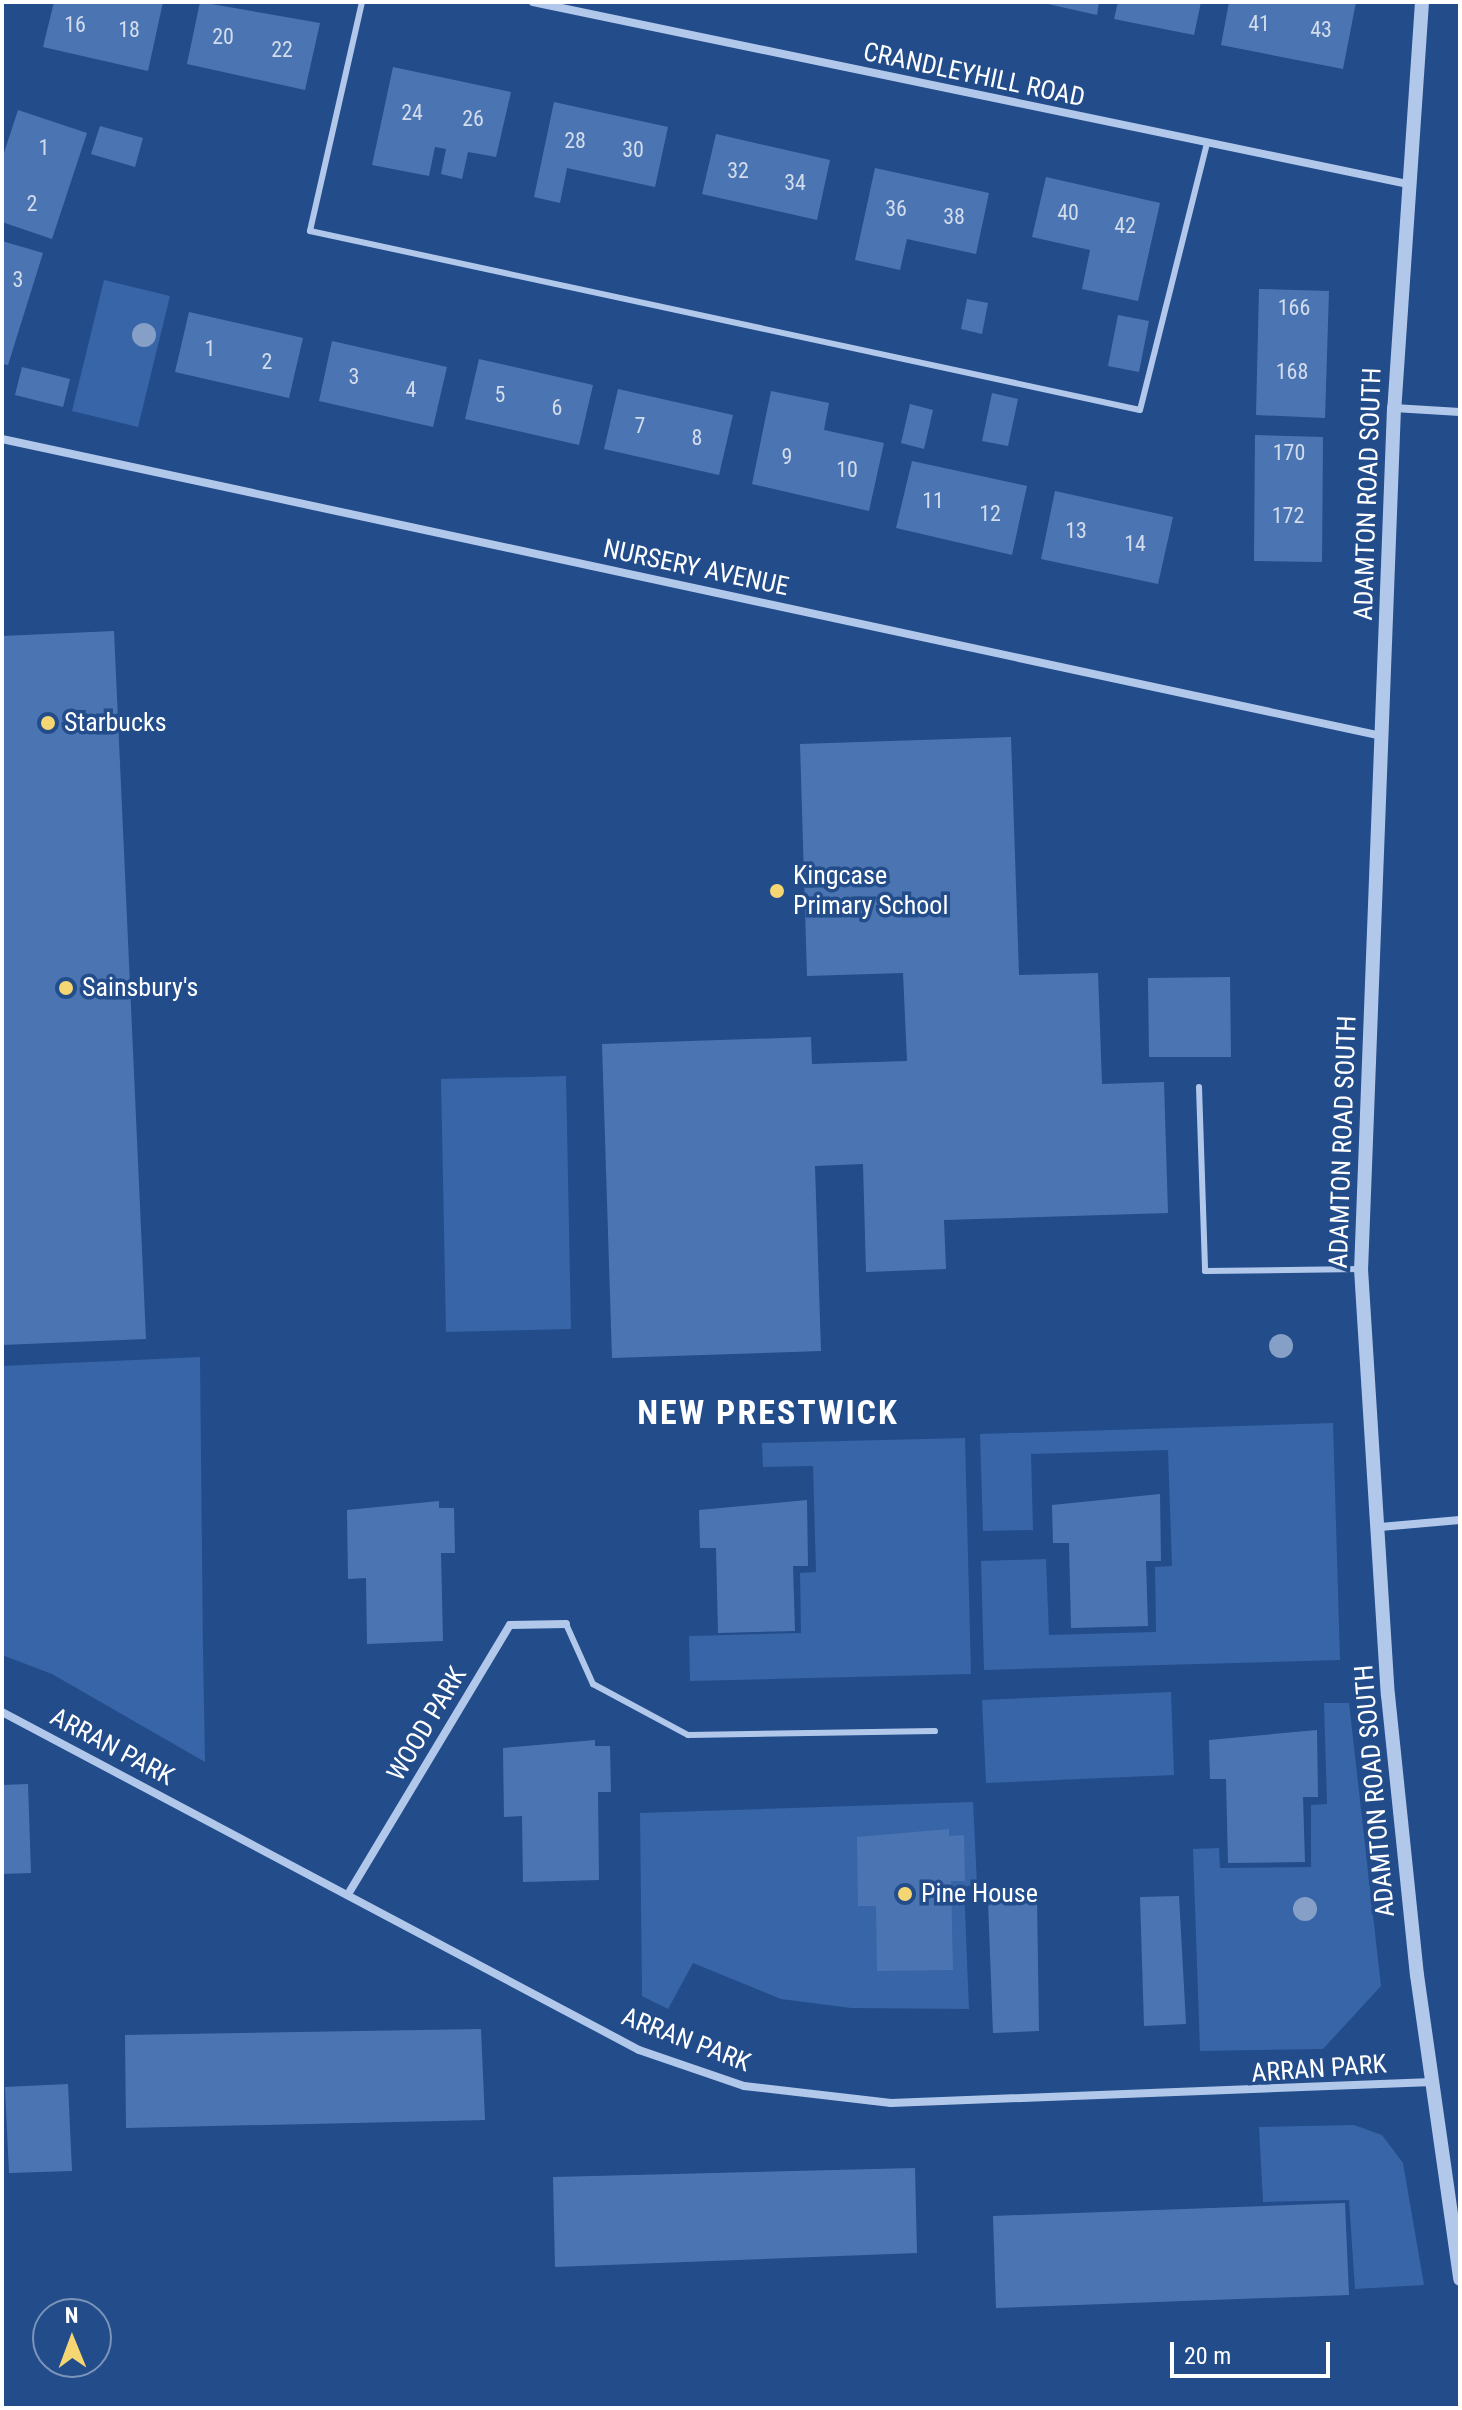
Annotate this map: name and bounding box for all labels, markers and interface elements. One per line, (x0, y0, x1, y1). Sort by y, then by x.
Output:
house number: 41 (1248, 11, 1270, 37)
house number: 16 (64, 12, 86, 38)
house number: 18 (118, 17, 140, 43)
house number: 43 (1310, 17, 1332, 43)
house number: 20 (212, 24, 234, 50)
street label: CRANDLEYHILL ROAD (860, 36, 1088, 114)
house number: 22 (271, 37, 293, 63)
house number: 24 (401, 100, 423, 126)
house number: 26 (462, 106, 484, 132)
house number: 28 (564, 128, 586, 154)
house number: 1 (39, 135, 49, 161)
house number: 30 (622, 137, 644, 163)
house number: 32 (727, 158, 749, 184)
house number: 34 (784, 170, 806, 196)
house number: 2 (27, 191, 37, 217)
house number: 36 (885, 196, 907, 222)
house number: 40 (1057, 200, 1079, 226)
house number: 38 (943, 204, 965, 230)
house number: 42 (1114, 213, 1136, 239)
house number: 3 (13, 267, 23, 293)
house number: 166 (1278, 295, 1310, 321)
house number: 1 (205, 336, 215, 362)
house number: 2 (262, 349, 272, 375)
house number: 168 (1276, 359, 1308, 385)
house number: 3 (349, 364, 359, 390)
street label: ADAMTON ROAD SOUTH (1348, 367, 1388, 621)
house number: 4 (406, 377, 416, 403)
house number: 5 (495, 382, 505, 408)
house number: 6 (552, 395, 562, 421)
house number: 7 (635, 413, 645, 439)
house number: 8 (692, 425, 702, 451)
house number: 170 (1273, 440, 1305, 466)
house number: 9 (782, 444, 792, 470)
house number: 10 (836, 457, 858, 483)
house number: 11 (922, 488, 944, 514)
house number: 12 (979, 501, 1001, 527)
house number: 172 (1272, 503, 1304, 529)
house number: 13 (1065, 518, 1087, 544)
house number: 14 (1124, 531, 1146, 557)
street label: NURSERY AVENUE (600, 533, 792, 603)
place label: Starbucks (64, 707, 167, 739)
marker: Starbucks (39, 714, 57, 732)
place label: Kingcase Primary School (793, 860, 948, 922)
marker: Kingcase Primary School (768, 882, 786, 900)
place label: Sainsbury's (82, 972, 198, 1004)
marker: Sainsbury's (57, 979, 75, 997)
street label: ADAMTON ROAD SOUTH (1323, 1015, 1363, 1269)
district label: NEW PRESTWICK (637, 1393, 899, 1433)
street label: WOOD PARK (381, 1661, 473, 1787)
street label: ADAMTON ROAD SOUTH (1348, 1664, 1402, 1918)
street label: ARRAN PARK (45, 1701, 179, 1793)
place label: Pine House (921, 1878, 1038, 1910)
marker: Pine House (896, 1885, 914, 1903)
street label: ARRAN PARK (617, 2001, 755, 2079)
street label: ARRAN PARK (1250, 2049, 1388, 2089)
north arrow (32, 2298, 112, 2378)
text: N (65, 2303, 79, 2328)
scale bar (1174, 2326, 1334, 2376)
text: 20 m (1184, 2342, 1231, 2370)

